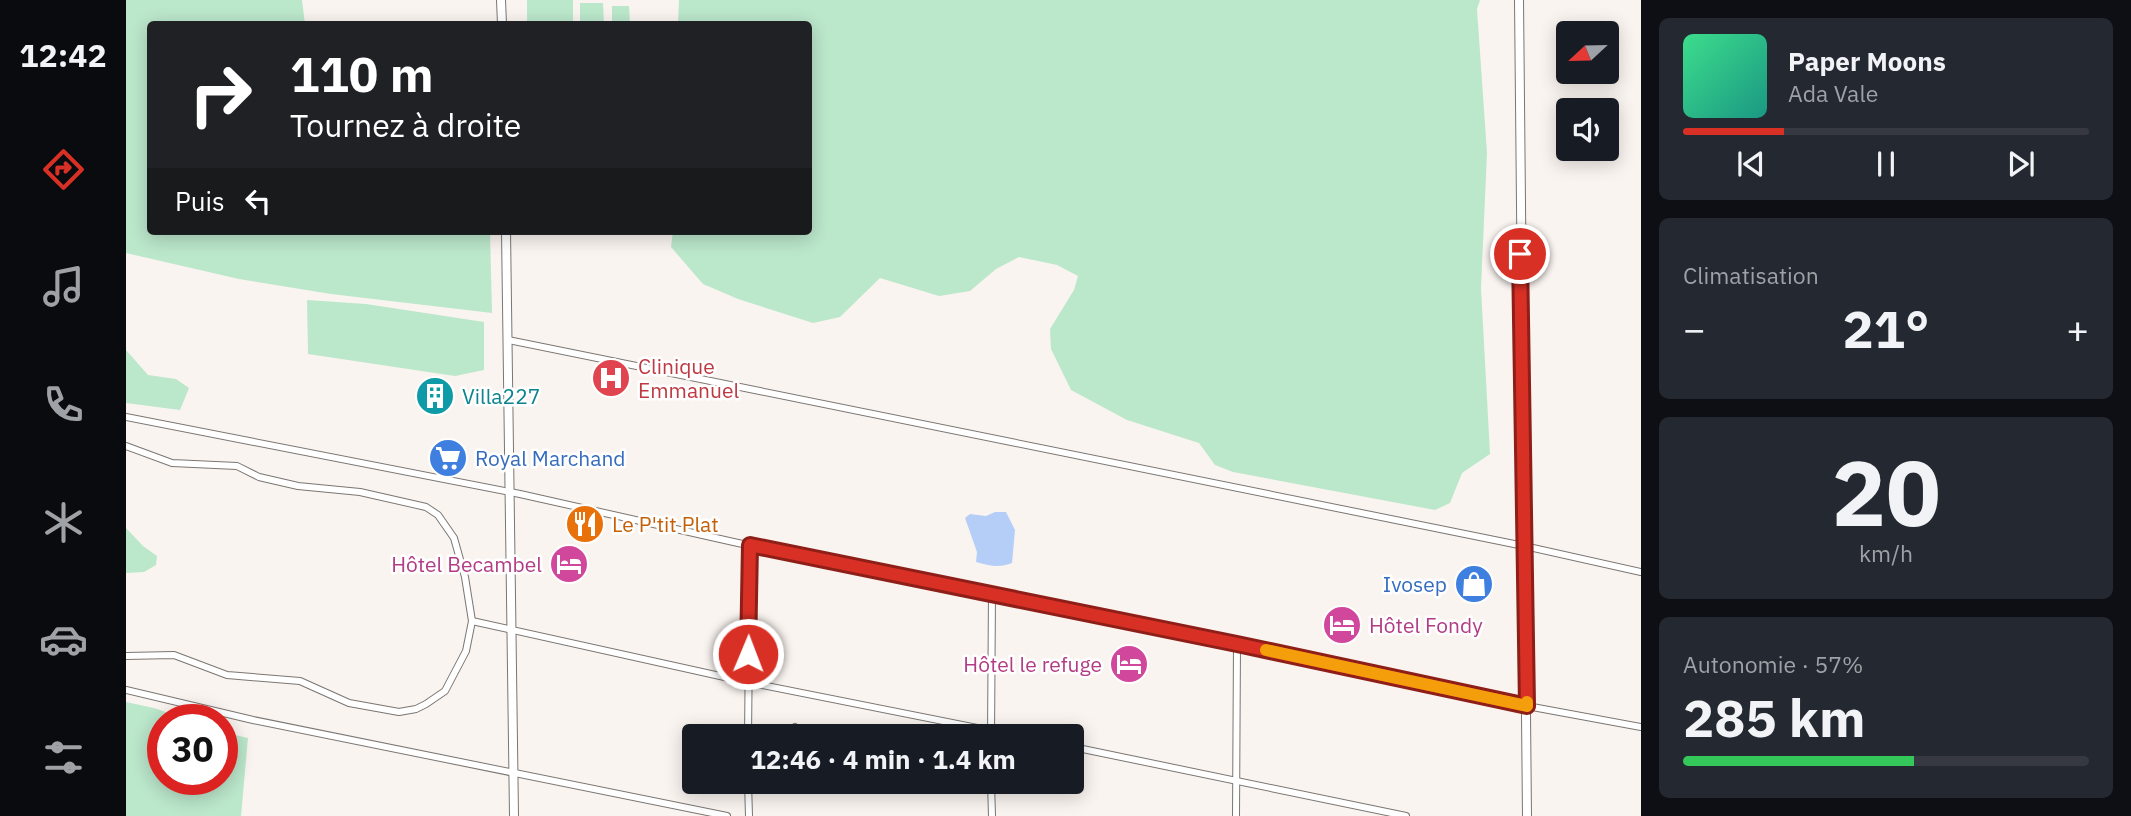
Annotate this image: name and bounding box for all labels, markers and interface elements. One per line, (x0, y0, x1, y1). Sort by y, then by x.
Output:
north arrow (1556, 21, 1619, 84)
map controls (1556, 21, 1619, 161)
text: 12:42 (19, 34, 107, 76)
text: 110 m (290, 42, 434, 105)
text: Paper Moons (1788, 44, 1946, 78)
icon: right (175, 49, 266, 140)
text: Ada Vale (1788, 78, 1878, 108)
button: sound (1556, 98, 1619, 161)
text: Tournez à droite (290, 104, 521, 146)
icon: directions (39, 145, 88, 194)
icon: previous (1732, 145, 1770, 183)
icon: pause (1867, 145, 1905, 183)
icon: next (2002, 145, 2040, 183)
icon: left (239, 182, 277, 220)
text: Puis (175, 184, 225, 218)
pin (1490, 224, 1550, 284)
icon: arrive (1501, 235, 1539, 273)
text: Climatisation (1683, 260, 1819, 290)
icon: music (39, 262, 88, 311)
text: 21° (1843, 295, 1929, 362)
text: − (1683, 304, 1706, 353)
text: + (2066, 304, 2089, 353)
place label: Clinique Emmanuel (638, 352, 740, 404)
hospital icon: Clinique Emmanuel (590, 357, 632, 399)
building icon: Villa227 (414, 375, 456, 417)
icon: phone (39, 380, 88, 429)
place label: Villa227 (462, 382, 540, 410)
text: 20 (1831, 433, 1941, 551)
supermarket icon: Royal Marchand (427, 437, 469, 479)
place label: Royal Marchand (475, 444, 626, 472)
icon: climate (39, 498, 88, 547)
restaurant icon: Le P'tit Plat (564, 503, 606, 545)
place label: Le P'tit Plat (612, 510, 719, 538)
text: km/h (1859, 538, 1913, 568)
hotel icon: Hôtel Becambel (548, 543, 590, 585)
place label: Hôtel Becambel (391, 550, 542, 578)
shop icon: Ivosep (1453, 563, 1495, 605)
place label: Ivosep (1383, 570, 1447, 598)
hotel icon: Hôtel Fondy (1321, 604, 1363, 646)
place label: Hôtel Fondy (1369, 611, 1483, 639)
icon: car (39, 615, 88, 664)
position arrow (711, 617, 785, 691)
hotel icon: Hôtel le refuge (1108, 643, 1150, 685)
text: Autonomie · 57% (1683, 649, 1863, 679)
place label: Hôtel le refuge (963, 650, 1102, 678)
text: 285 km (1683, 684, 1865, 751)
speed limit sign: 30 (147, 704, 238, 795)
icon: filters (39, 733, 88, 782)
text: 12:46 · 4 min · 1.4 km (750, 742, 1016, 776)

